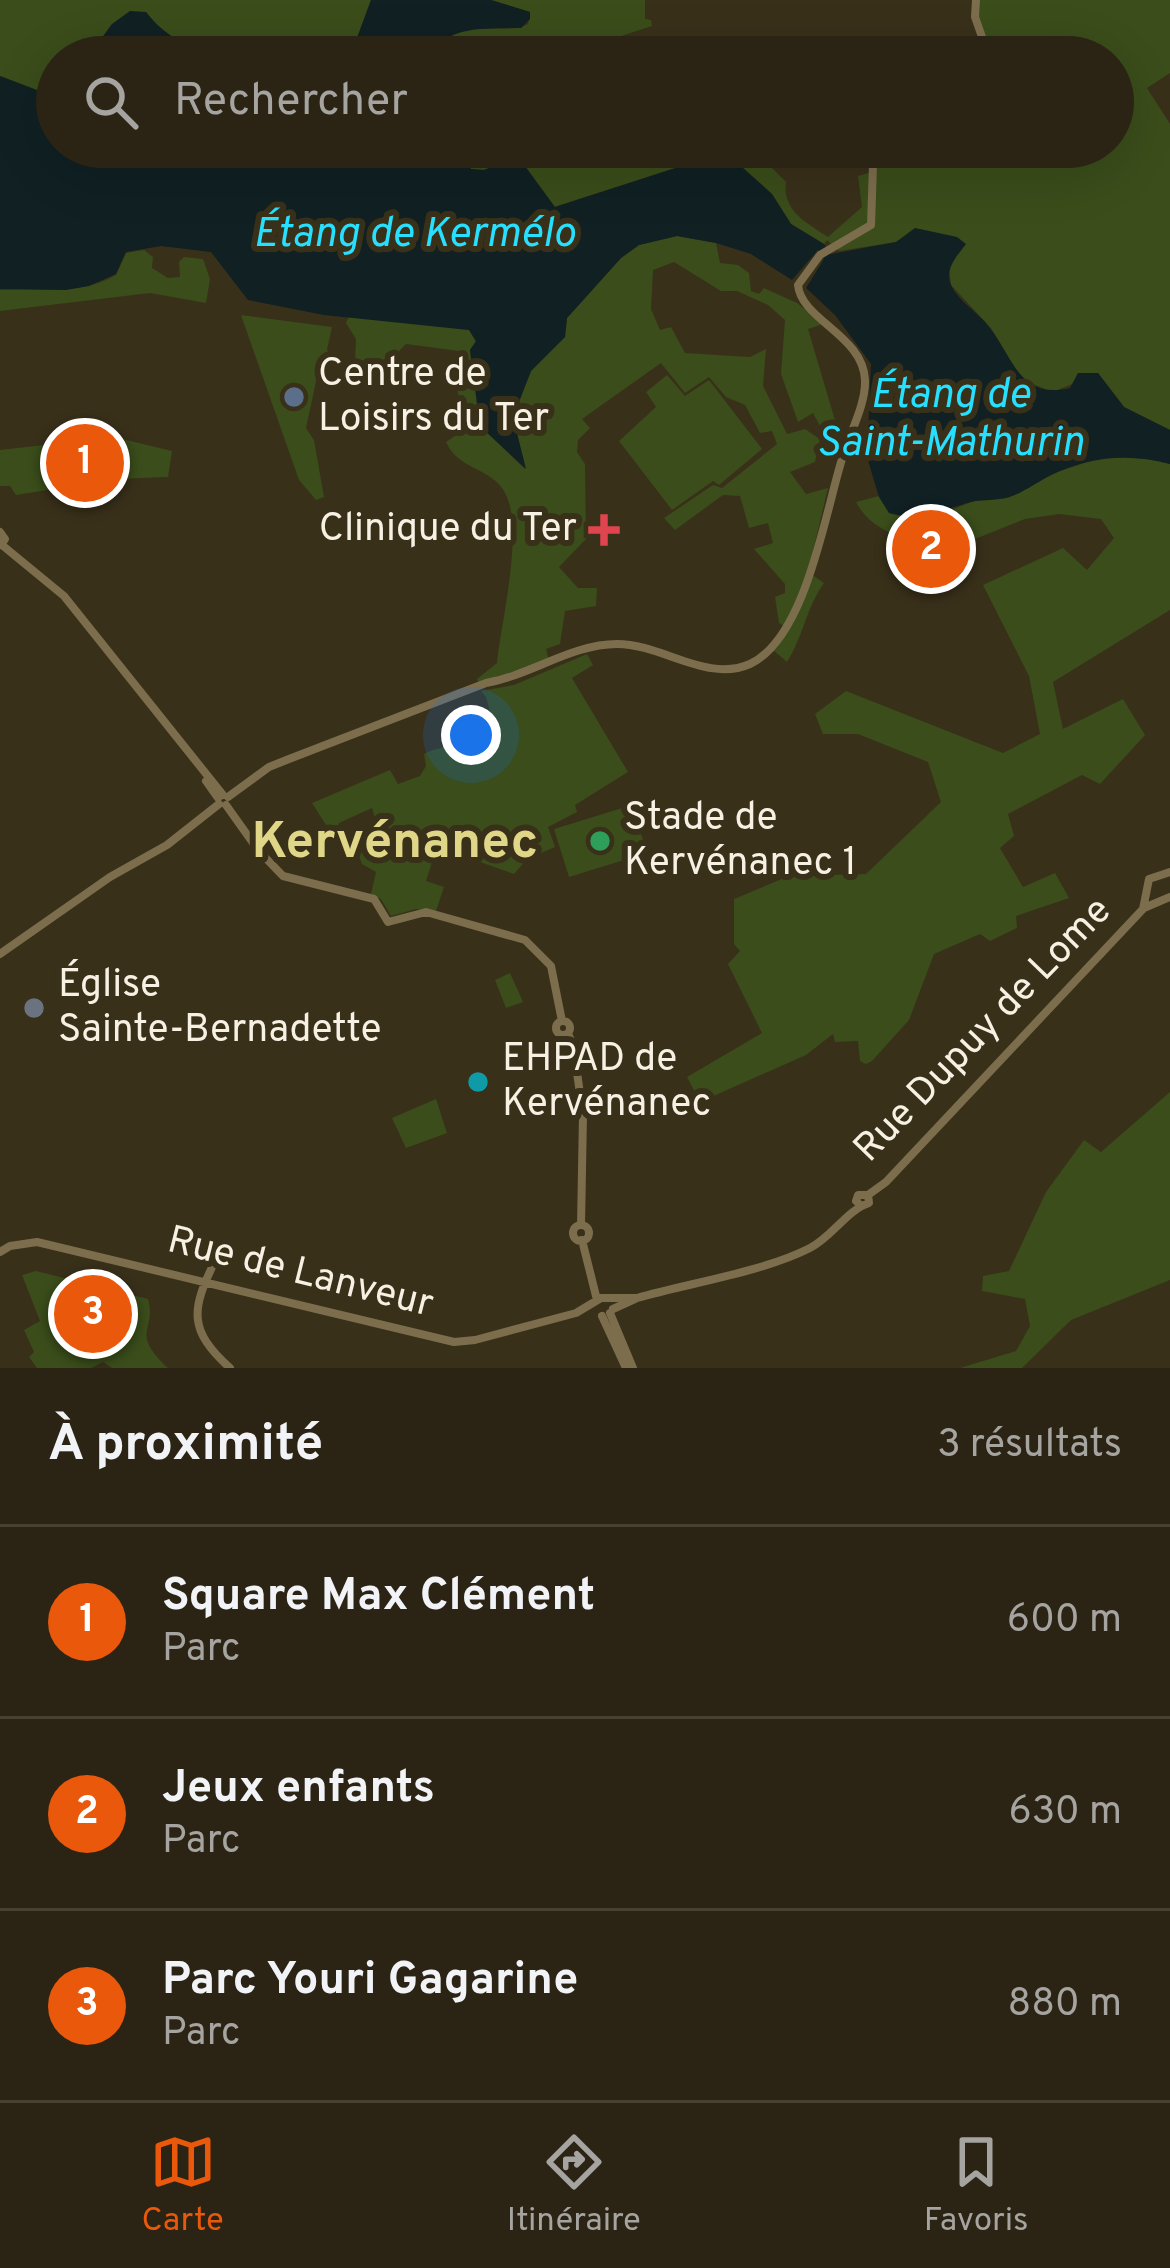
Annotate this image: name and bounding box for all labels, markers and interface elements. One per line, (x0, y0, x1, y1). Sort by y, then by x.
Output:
search box (36, 36, 1134, 168)
icon: search (78, 69, 144, 135)
text: Rechercher (174, 74, 408, 131)
water label: Étang de Kermélo (253, 207, 576, 262)
place label: Centre de Loisirs du Ter (318, 351, 549, 445)
water label: Étang de Saint-Mathurin (816, 368, 1084, 471)
marker: Centre de Loisirs du Ter (281, 384, 307, 410)
pin: 1 (46, 418, 124, 508)
pin: 2 (892, 504, 970, 594)
place label: Clinique du Ter (319, 506, 577, 555)
marker: Clinique du Ter (588, 514, 620, 546)
your location (441, 705, 501, 765)
place label: Stade de Kervénanec 1 (624, 795, 857, 889)
district label: Kervénanec (252, 812, 538, 877)
marker: Stade de Kervénanec 1 (587, 828, 613, 854)
street label: Rue Dupuy de Lome (845, 888, 1123, 1174)
place label: Église Sainte-Bernadette (58, 959, 382, 1056)
marker: Église Sainte-Bernadette (21, 995, 47, 1021)
place label: EHPAD de Kervénanec (502, 1036, 711, 1130)
marker: EHPAD de Kervénanec (465, 1069, 491, 1095)
street label: Rue de Lanveur (162, 1217, 438, 1331)
pin: 3 (54, 1269, 132, 1359)
text: À proximité (48, 1414, 323, 1479)
text: 3 résultats (937, 1422, 1122, 1471)
text: Square Max Clément (162, 1569, 595, 1626)
text: 1 (79, 1597, 95, 1646)
text: 600 m (1007, 1597, 1122, 1646)
text: Parc (162, 1626, 241, 1675)
text: Jeux enfants (162, 1761, 435, 1818)
text: 2 (75, 1789, 99, 1838)
text: 630 m (1008, 1789, 1122, 1838)
text: Parc (162, 1818, 241, 1867)
text: Parc Youri Gagarine (162, 1953, 578, 2010)
text: 3 (75, 1981, 99, 2030)
text: 880 m (1007, 1981, 1122, 2030)
text: Parc (162, 2010, 241, 2059)
tab: Carte (141, 2129, 224, 2243)
tab: Itinéraire (507, 2129, 641, 2243)
tab: Favoris (924, 2129, 1029, 2243)

